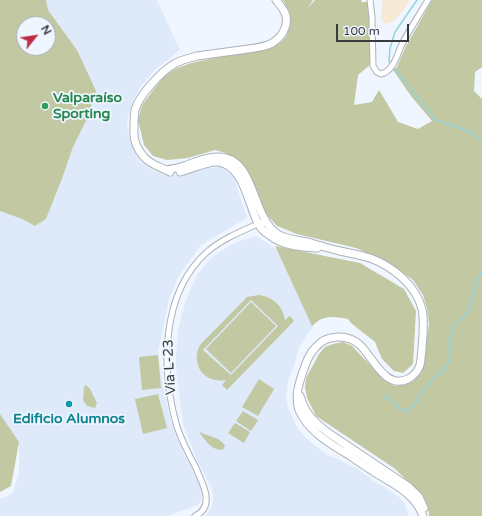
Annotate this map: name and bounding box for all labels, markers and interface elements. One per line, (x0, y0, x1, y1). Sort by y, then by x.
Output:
north arrow (16, 16, 56, 56)
scale bar (338, 16, 411, 42)
text: N (38, 23, 54, 37)
text: 100 m (343, 24, 380, 38)
place label: Valparaíso Sporting (53, 90, 122, 122)
marker: Valparaíso Sporting (40, 101, 50, 111)
street label: Vía L-23 (160, 339, 180, 395)
marker: Edificio Alumnos (64, 399, 74, 409)
place label: Edificio Alumnos (13, 411, 125, 427)

